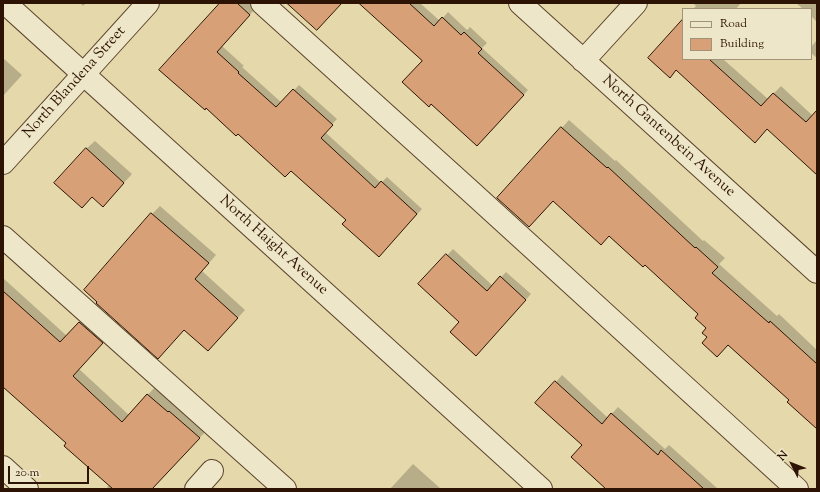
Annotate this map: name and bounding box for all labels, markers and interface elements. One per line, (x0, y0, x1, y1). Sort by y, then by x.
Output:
legend (682, 8, 812, 60)
text: Road (720, 15, 747, 33)
street label: North Blandena Street (20, 23, 130, 143)
text: Building (720, 35, 764, 53)
street label: North Gantenbein Avenue (598, 72, 738, 202)
street label: North Haight Avenue (215, 192, 331, 300)
north arrow (772, 444, 812, 484)
text: N (774, 447, 792, 465)
scale bar (10, 458, 91, 484)
text: 20 m (15, 464, 39, 482)

